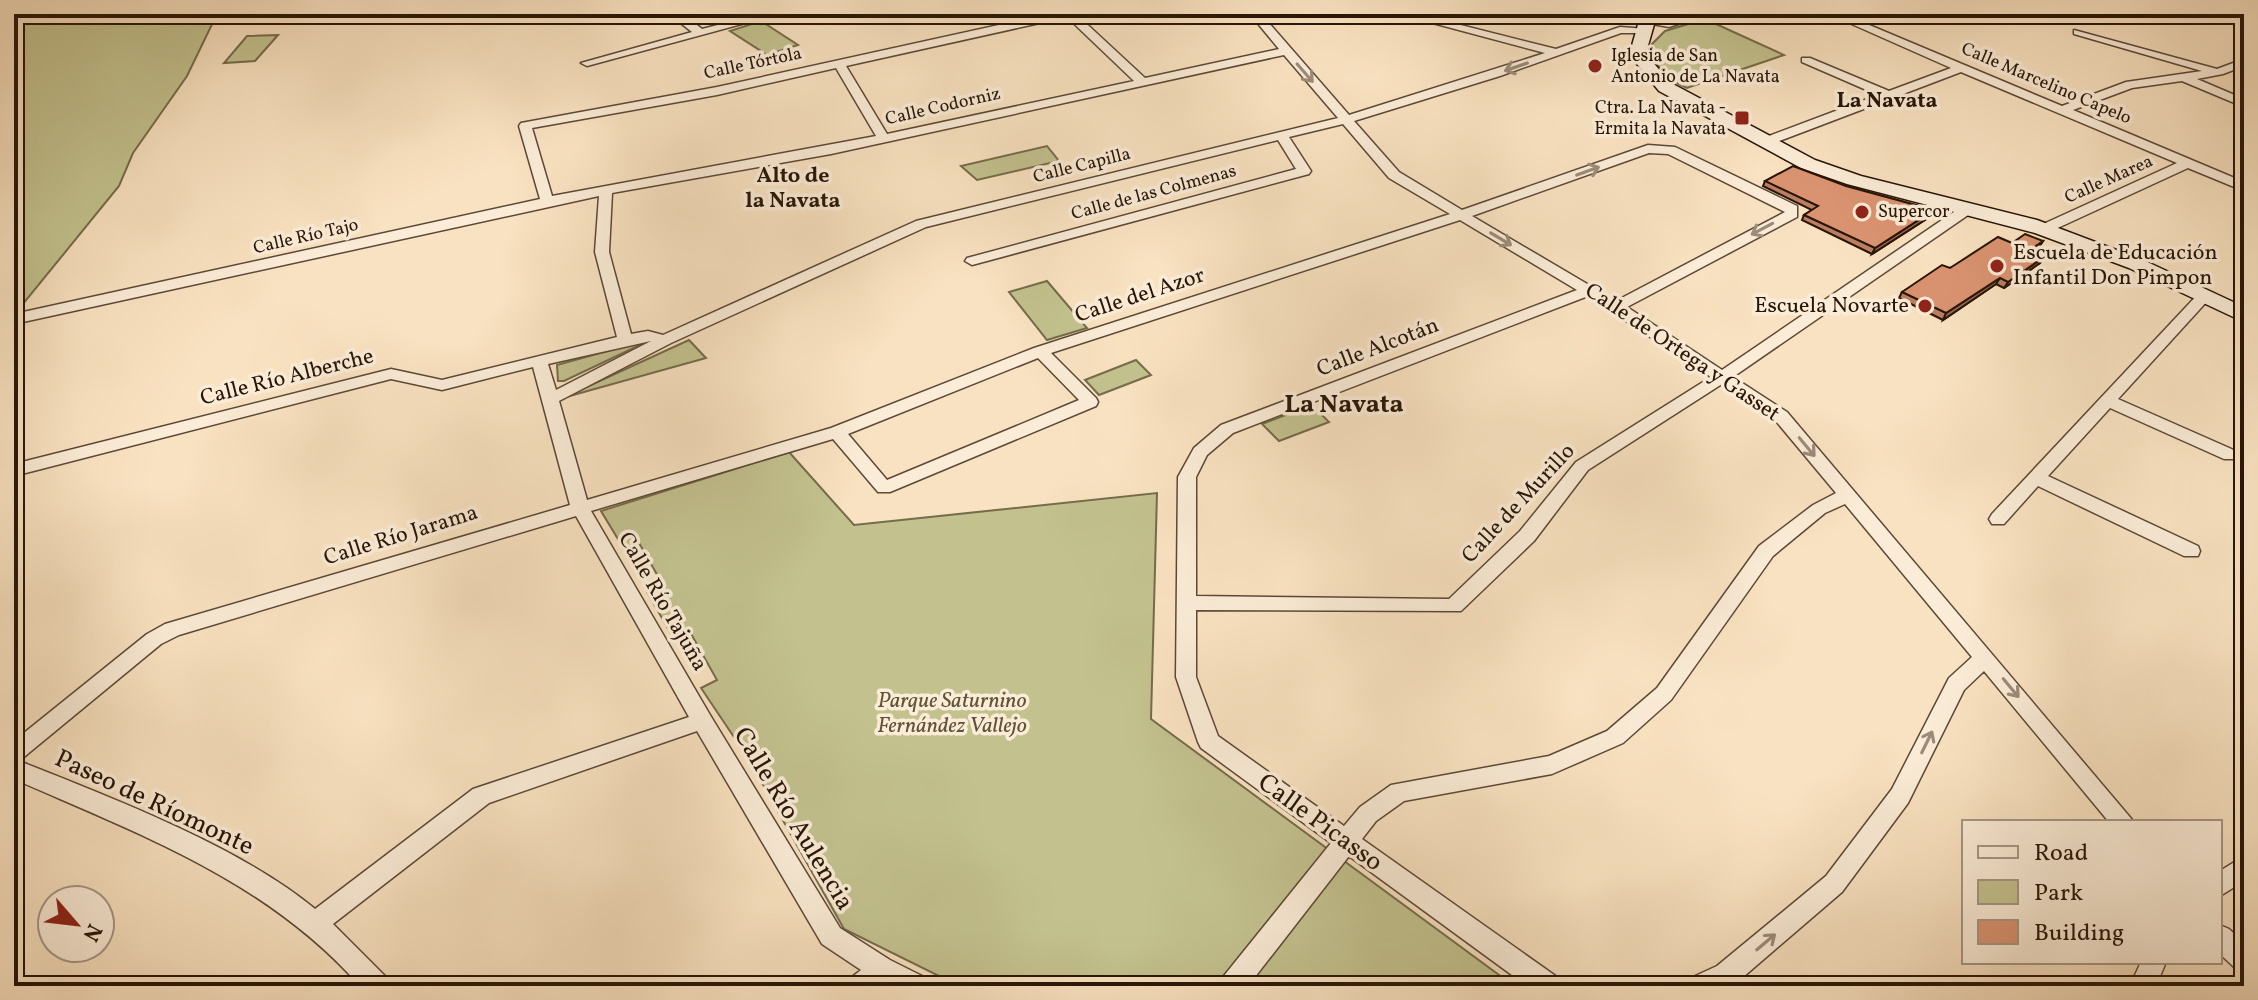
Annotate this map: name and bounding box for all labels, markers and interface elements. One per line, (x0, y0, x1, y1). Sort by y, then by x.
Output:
street label: Calle Marcelino Capelo (1957, 37, 2135, 131)
street label: Calle Tórtola (702, 41, 804, 87)
place label: Iglesia de San Antonio de La Navata (1611, 44, 1780, 90)
marker: Iglesia de San Antonio de La Navata (1586, 57, 1604, 75)
one-way arrow (1504, 61, 1529, 76)
one-way arrow (1296, 63, 1314, 83)
street label: Calle Codorniz (883, 82, 1003, 132)
district label: La Navata (1836, 86, 1938, 117)
place label: Ctra. La Navata - Ermita la Navata (1594, 96, 1726, 142)
marker: Ctra. La Navata - Ermita la Navata (1733, 109, 1751, 127)
street label: Calle Capilla (1031, 142, 1133, 190)
street label: Calle Marea (2061, 149, 2157, 211)
street label: Calle de las Colmenas (1069, 159, 1239, 227)
district label: Alto de la Navata (745, 161, 841, 217)
one-way arrow (1575, 162, 1600, 177)
place label: Supercor (1878, 200, 1950, 225)
marker: Supercor (1853, 203, 1871, 221)
street label: Calle Río Tajo (251, 213, 361, 261)
one-way arrow (1751, 222, 1775, 238)
one-way arrow (1489, 231, 1512, 247)
place label: Escuela de Educación Infantil Don Pimpon (2013, 238, 2218, 294)
marker: Escuela de Educación Infantil Don Pimpon (1988, 257, 2006, 275)
street label: Calle del Azor (1071, 260, 1209, 332)
street label: Calle de Ortega y Gasset (1578, 276, 1786, 430)
place label: Escuela Novarte (1754, 291, 1909, 322)
marker: Escuela Novarte (1916, 297, 1934, 315)
street label: Calle Alcotán (1312, 310, 1444, 386)
street label: Calle Río Alberche (197, 341, 377, 415)
district label: La Navata (1284, 387, 1404, 423)
one-way arrow (1798, 436, 1816, 457)
street label: Calle de Murillo (1455, 437, 1583, 571)
street label: Calle Río Jarama (320, 498, 482, 574)
street label: Calle Río Tajuña (610, 527, 714, 677)
one-way arrow (2002, 678, 2020, 698)
park label: Parque Saturnino Fernández Vallejo (877, 686, 1027, 742)
street label: Calle Río Aulencia (724, 721, 862, 917)
one-way arrow (1920, 731, 1935, 755)
street label: Paseo de Ríomonte (49, 741, 259, 865)
street label: Calle Picasso (1250, 765, 1390, 881)
legend (1962, 820, 2222, 964)
text: Road (2034, 837, 2088, 871)
text: Park (2034, 877, 2083, 911)
north arrow (36, 884, 116, 964)
text: Building (2034, 917, 2124, 951)
text: N (74, 918, 109, 947)
one-way arrow (1755, 933, 1775, 951)

